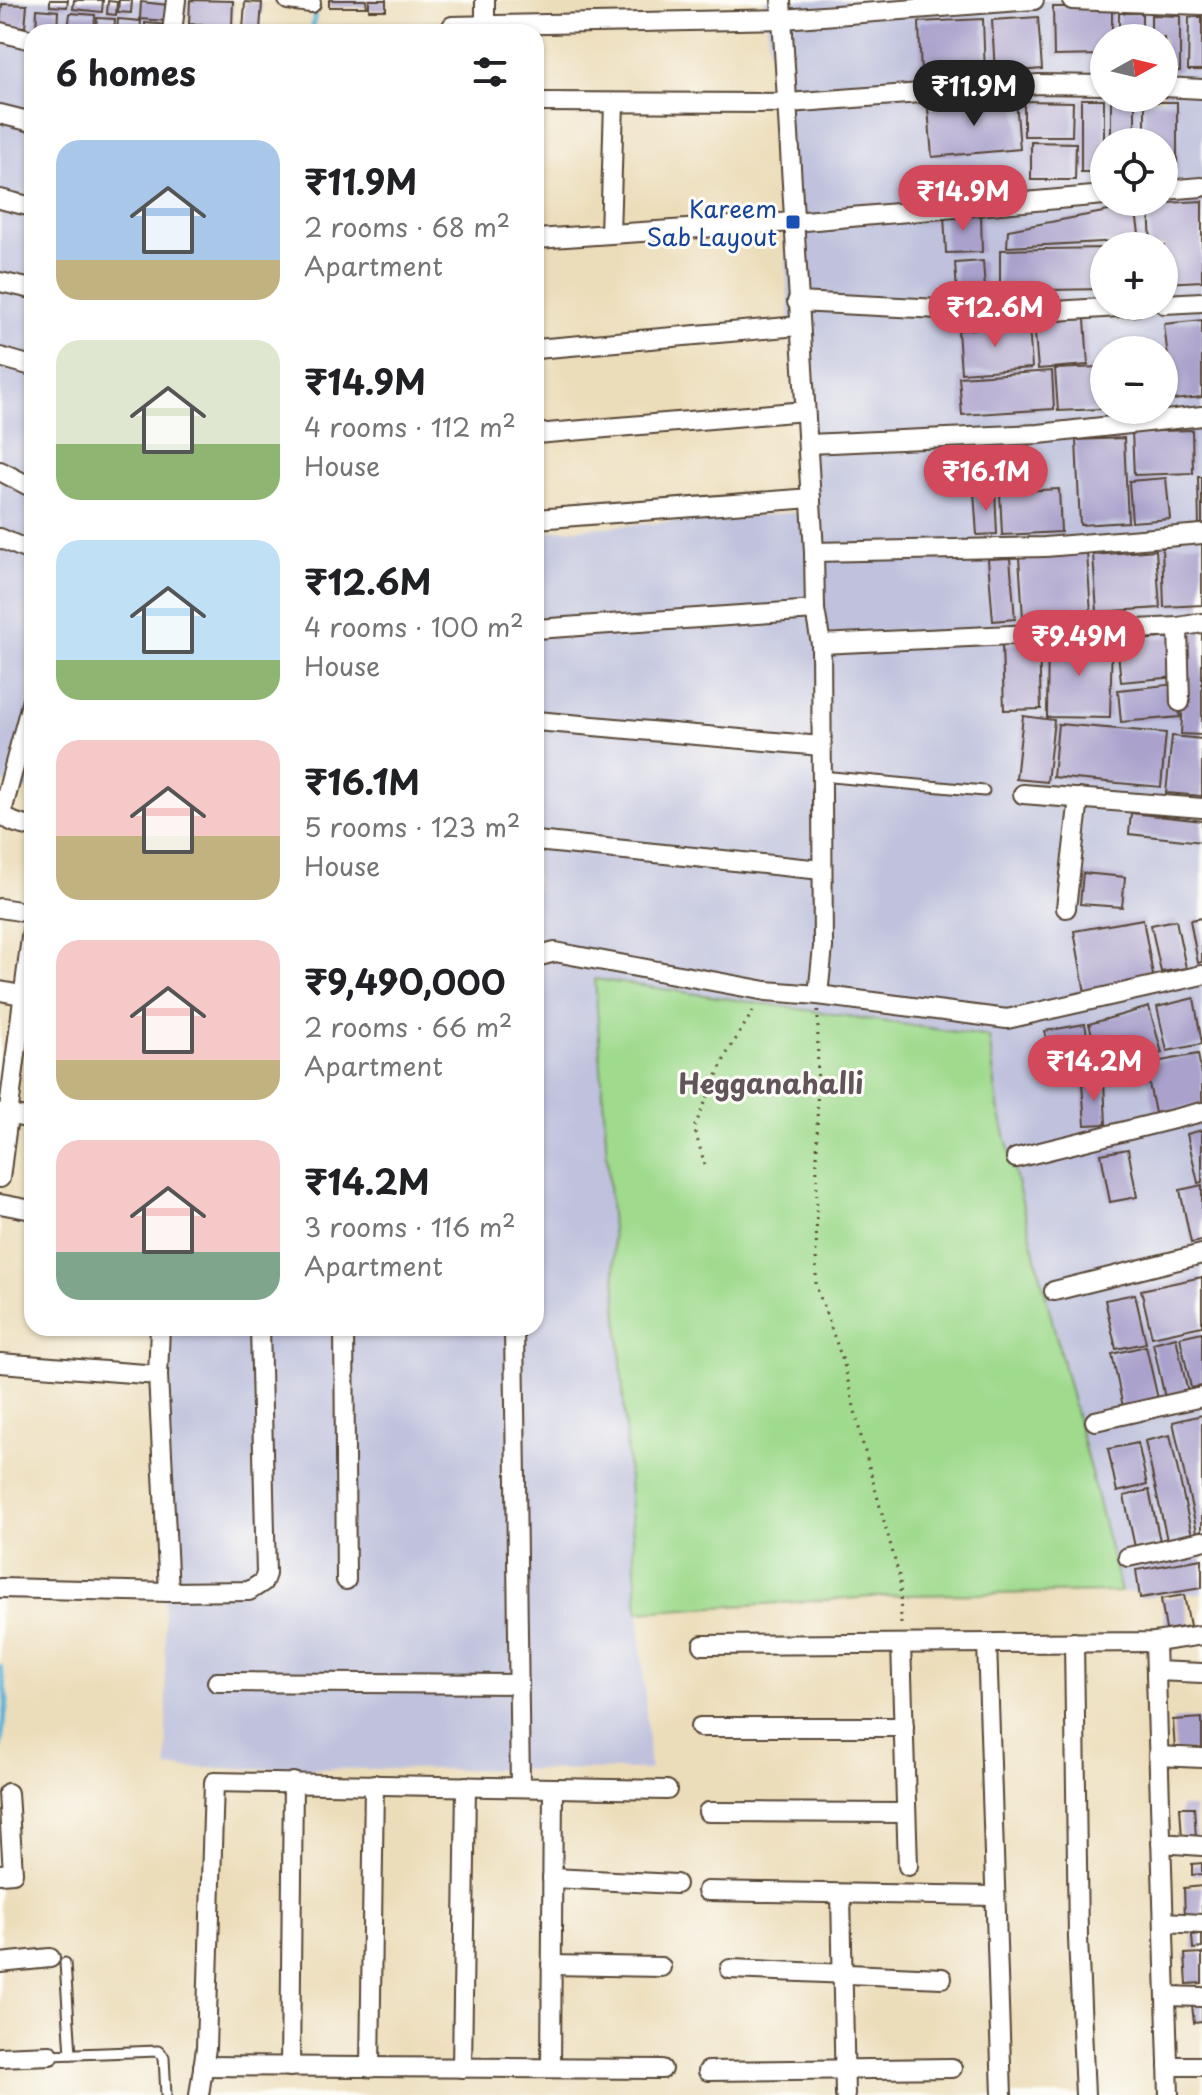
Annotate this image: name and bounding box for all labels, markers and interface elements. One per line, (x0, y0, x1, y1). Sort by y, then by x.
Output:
north arrow (1090, 24, 1178, 112)
map controls (1090, 24, 1178, 424)
text: 6 homes (56, 46, 196, 98)
icon: filters (468, 50, 512, 94)
pin: ₹11.9M (909, 60, 1039, 128)
text: ₹11.9M (931, 66, 1017, 105)
button: locate (1090, 128, 1178, 216)
text: ₹11.9M (304, 155, 417, 207)
pin: ₹14.9M (898, 165, 1028, 233)
text: ₹14.9M (916, 171, 1010, 210)
icon: home (120, 172, 216, 268)
place label: Kareem Sab Layout (646, 190, 777, 254)
text: 2 rooms · 68 m² (304, 207, 510, 246)
marker: Kareem Sab Layout (784, 213, 802, 231)
button: + (1090, 232, 1178, 320)
text: Apartment (304, 246, 443, 285)
pin: ₹12.6M (930, 281, 1060, 349)
text: ₹12.6M (946, 287, 1044, 326)
button: − (1090, 336, 1178, 424)
text: ₹14.9M (304, 355, 426, 407)
icon: home (120, 372, 216, 468)
text: 4 rooms · 112 m² (304, 407, 516, 446)
pin: ₹16.1M (921, 445, 1051, 513)
text: House (304, 446, 380, 485)
text: ₹16.1M (942, 451, 1030, 490)
text: ₹12.6M (304, 555, 431, 607)
icon: home (120, 572, 216, 668)
text: 4 rooms · 100 m² (304, 607, 524, 646)
pin: ₹9.49M (1014, 610, 1144, 678)
text: ₹9.49M (1031, 616, 1127, 655)
text: House (304, 646, 380, 685)
text: ₹16.1M (304, 755, 420, 807)
icon: home (120, 772, 216, 868)
text: 5 rooms · 123 m² (304, 807, 520, 846)
text: House (304, 846, 380, 885)
text: ₹9,490,000 (304, 955, 506, 1007)
icon: home (120, 972, 216, 1068)
text: 2 rooms · 66 m² (304, 1007, 513, 1046)
pin: ₹14.2M (1029, 1035, 1159, 1103)
text: ₹14.2M (1046, 1041, 1142, 1080)
text: Apartment (304, 1046, 443, 1085)
district label: Hegganahalli (678, 1061, 864, 1104)
text: ₹14.2M (304, 1155, 430, 1207)
icon: home (120, 1172, 216, 1268)
text: 3 rooms · 116 m² (304, 1207, 516, 1246)
text: Apartment (304, 1246, 443, 1285)

